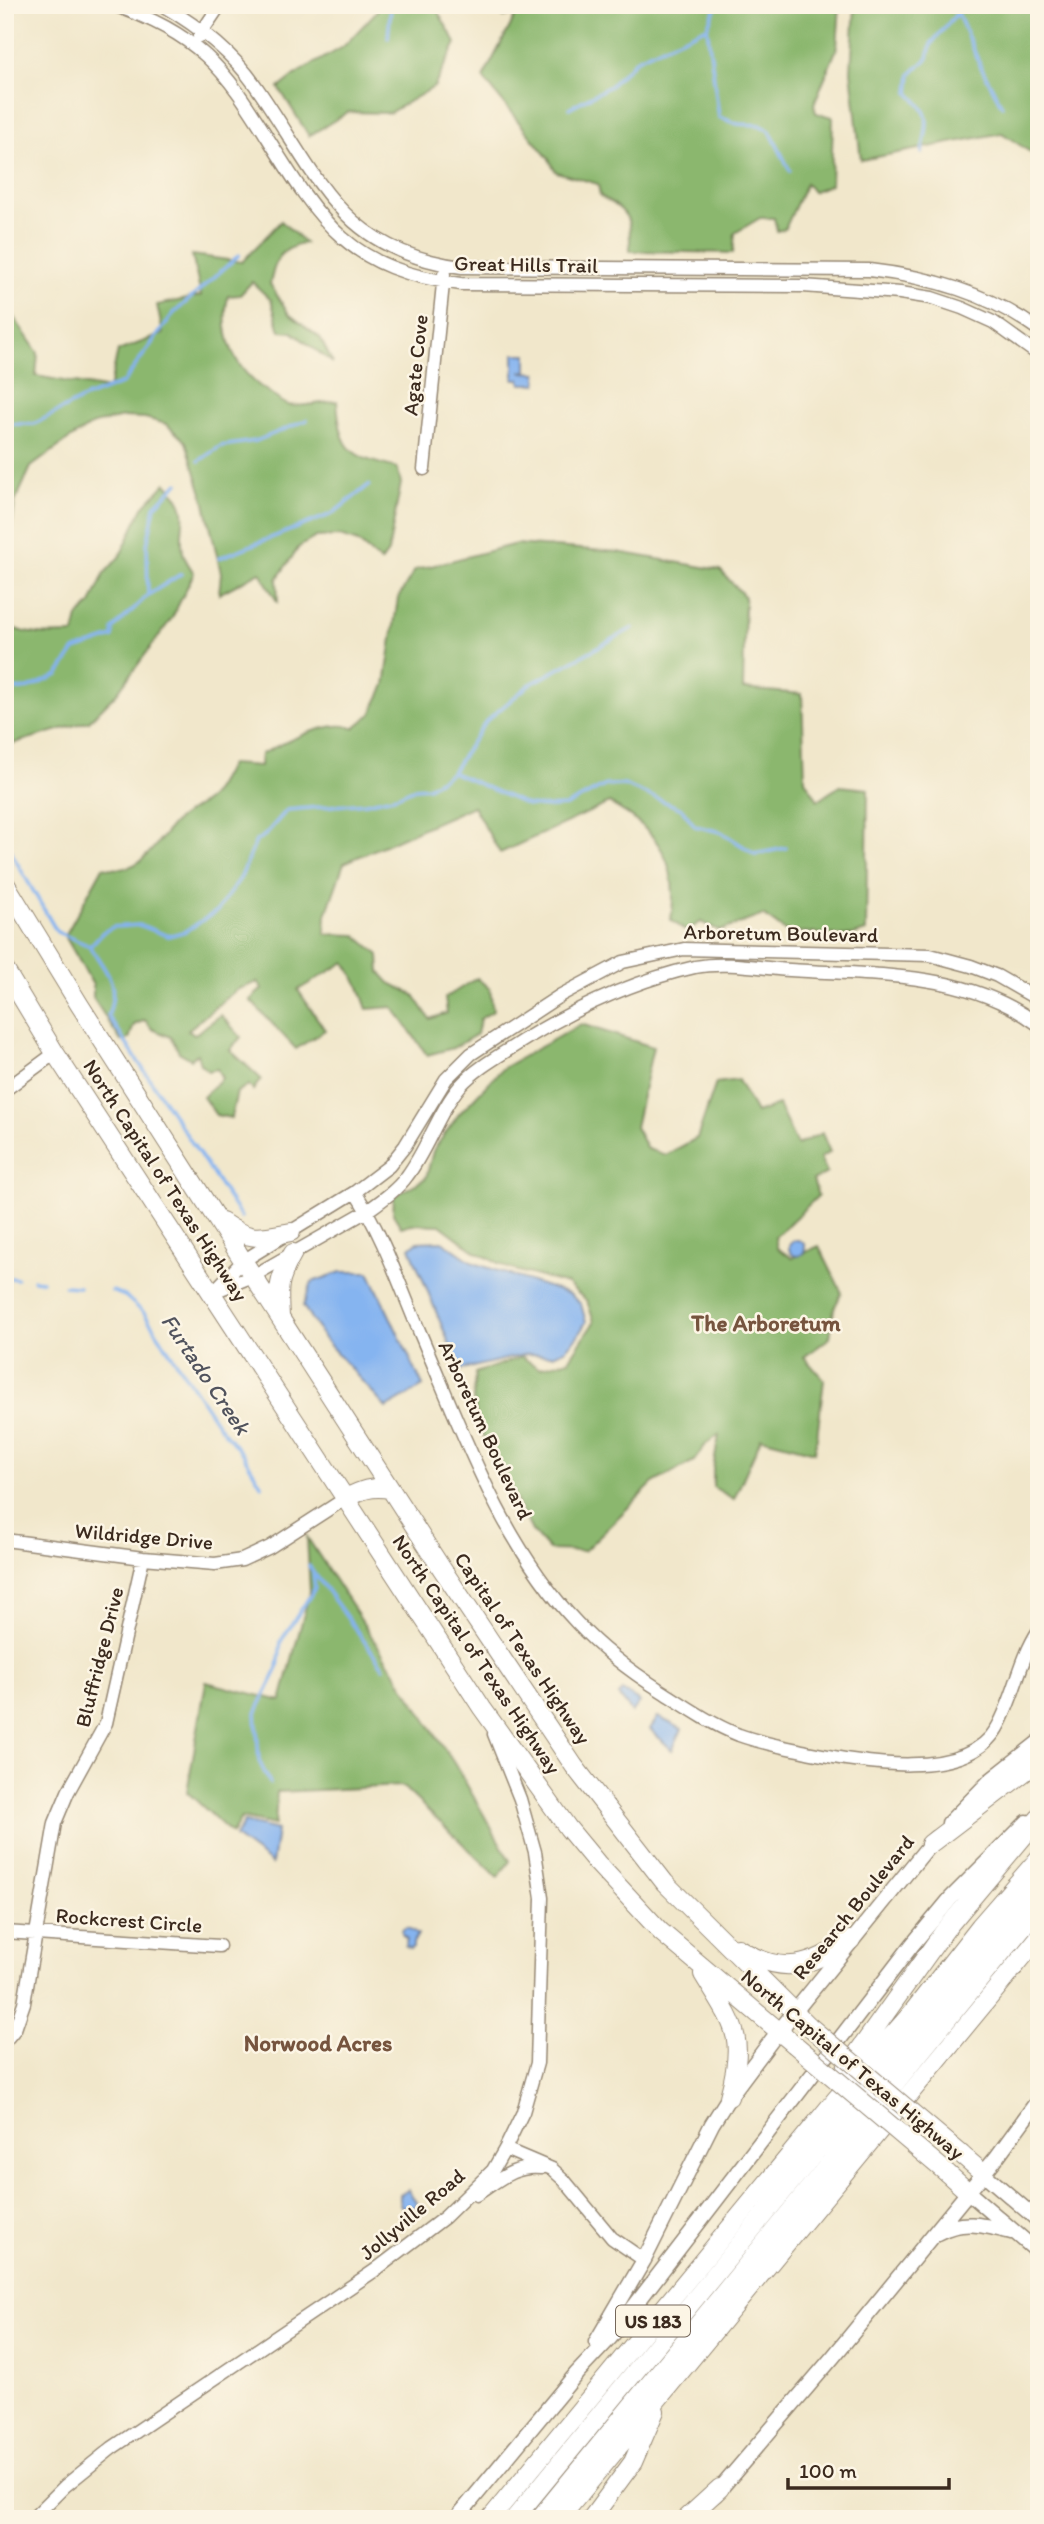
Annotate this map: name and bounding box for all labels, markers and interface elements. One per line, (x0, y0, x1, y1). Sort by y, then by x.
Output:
street label: Great Hills Trail (454, 250, 598, 278)
street label: Agate Cove (397, 313, 433, 417)
street label: Arboretum Boulevard (683, 919, 879, 947)
street label: North Capital of Texas Highway (78, 1054, 254, 1306)
water label: Furtado Creek (155, 1308, 257, 1441)
district label: The Arboretum (690, 1309, 841, 1337)
street label: Arboretum Boulevard (434, 1336, 539, 1524)
street label: Wildridge Drive (74, 1518, 214, 1554)
street label: North Capital of Texas Highway (387, 1529, 567, 1779)
street label: Capital of Texas Highway (449, 1547, 597, 1749)
street label: Bluffridge Drive (69, 1584, 129, 1730)
street label: Research Boulevard (787, 1830, 919, 1984)
street label: Rockcrest Circle (55, 1902, 203, 1938)
street label: North Capital of Texas Highway (736, 1963, 970, 2165)
district label: Norwood Acres (244, 2029, 392, 2057)
street label: Jollyville Road (354, 2163, 470, 2265)
road number: US 183 (616, 2306, 690, 2336)
scale bar (788, 2447, 950, 2491)
text: 100 m (799, 2458, 857, 2483)

